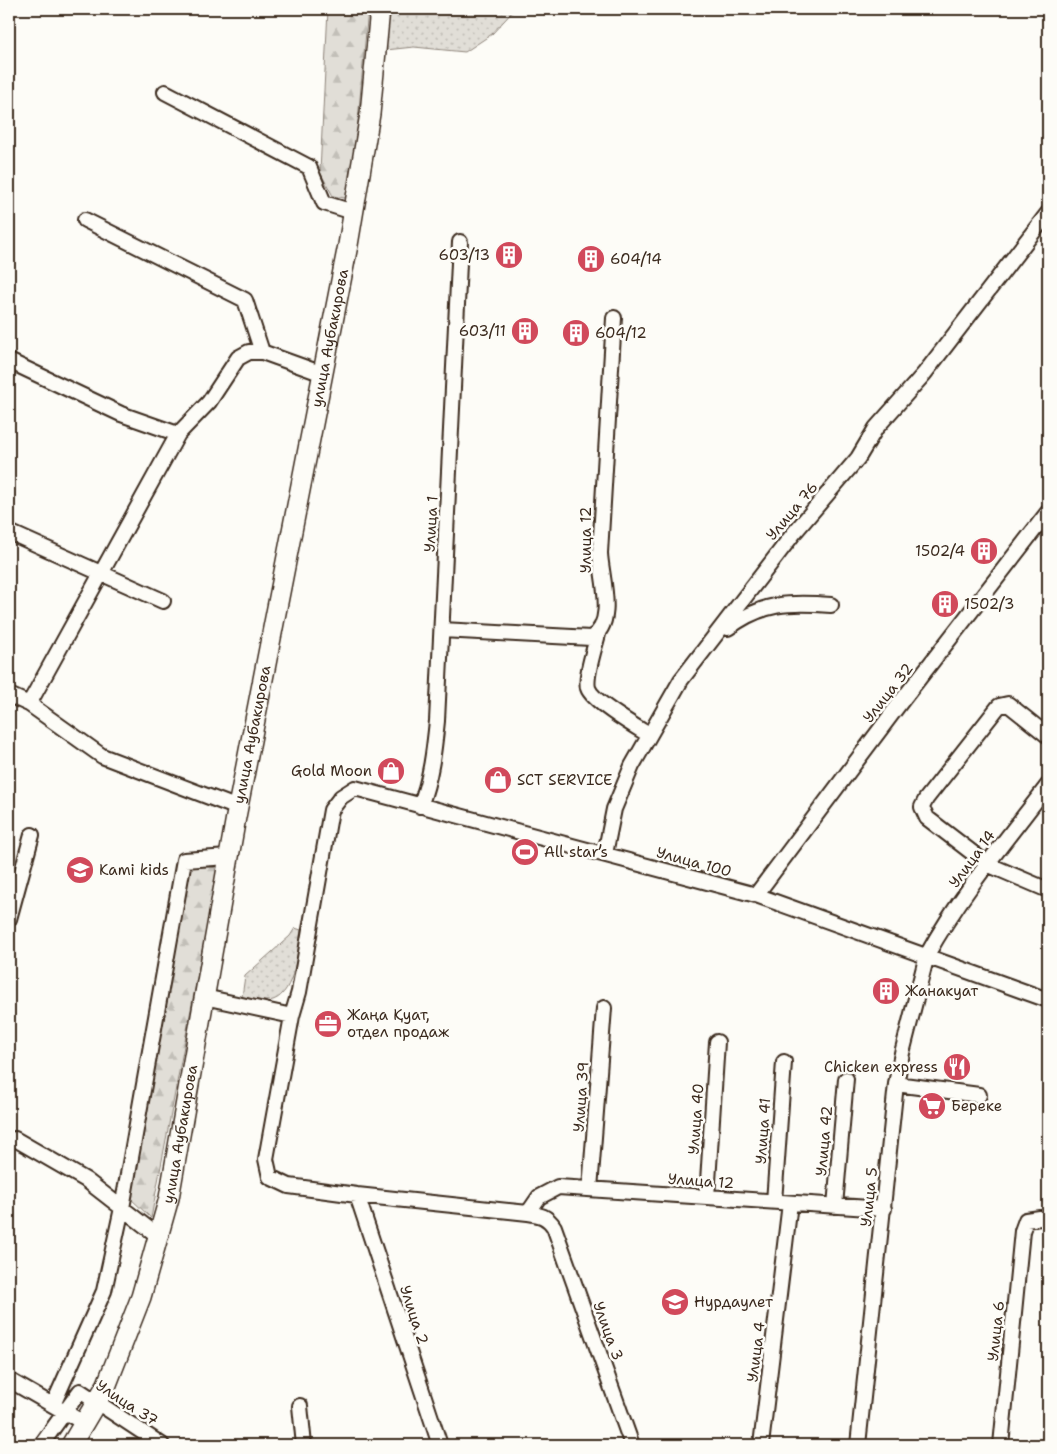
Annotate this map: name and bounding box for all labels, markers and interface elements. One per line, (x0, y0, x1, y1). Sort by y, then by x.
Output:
building icon: 603/13 (494, 240, 524, 270)
building icon: 604/14 (576, 244, 606, 274)
place label: 603/13 (439, 245, 490, 265)
place label: 604/14 (610, 249, 662, 269)
street label: улица Аубакирова (306, 266, 353, 409)
building icon: 603/11 (510, 316, 540, 346)
building icon: 604/12 (561, 318, 591, 348)
place label: 603/11 (459, 321, 506, 341)
place label: 604/12 (595, 323, 647, 343)
street label: Улица 76 (762, 477, 822, 545)
street label: Улица 1 (420, 495, 442, 553)
street label: Улица 12 (576, 507, 596, 573)
building icon: 1502/4 (969, 536, 999, 566)
place label: 1502/4 (915, 541, 965, 561)
building icon: 1502/3 (930, 589, 960, 619)
place label: 1502/3 (964, 594, 1015, 614)
street label: Улица 32 (858, 659, 918, 727)
street label: улица Аубакирова (229, 663, 276, 805)
shop icon: Gold Moon (376, 756, 406, 786)
place label: Gold Moon (291, 761, 372, 781)
shop icon: SCT SERVICE (483, 765, 513, 795)
place label: SCT SERVICE (517, 770, 613, 790)
street label: Улица 14 (944, 826, 1000, 892)
sports icon: All star’s (510, 837, 540, 867)
place label: All star’s (544, 842, 608, 862)
street label: Улица 100 (654, 842, 734, 882)
school or university icon: Kami kids (65, 855, 95, 885)
place label: Kami kids (99, 860, 169, 880)
building icon: Жанакуат (871, 976, 901, 1006)
place label: Жанакуат (905, 981, 978, 1001)
place label: Жаңа Қуат, отдел продаж (347, 1005, 450, 1042)
office icon: Жаңа Қуат, отдел продаж (313, 1009, 343, 1039)
restaurant icon: Chicken express (942, 1052, 972, 1082)
place label: Chicken express (824, 1057, 938, 1077)
street label: Улица 39 (569, 1061, 593, 1133)
street label: улица Аубакирова (158, 1062, 202, 1206)
street label: Улица 40 (684, 1083, 708, 1155)
supermarket icon: Береке (917, 1091, 947, 1121)
place label: Береке (951, 1096, 1002, 1116)
street label: Улица 41 (751, 1097, 775, 1165)
street label: Улица 42 (811, 1105, 837, 1177)
street label: Улица 5 (856, 1166, 882, 1228)
street label: Улица 12 (667, 1169, 735, 1193)
street label: Улица 2 (395, 1283, 433, 1347)
school or university icon: Нурдаулет (660, 1287, 690, 1317)
place label: Нурдаулет (694, 1292, 773, 1312)
street label: Улица 3 (588, 1299, 628, 1363)
street label: Улица 6 (983, 1300, 1009, 1362)
street label: Улица 4 (742, 1321, 770, 1383)
street label: Улица 37 (92, 1376, 162, 1430)

